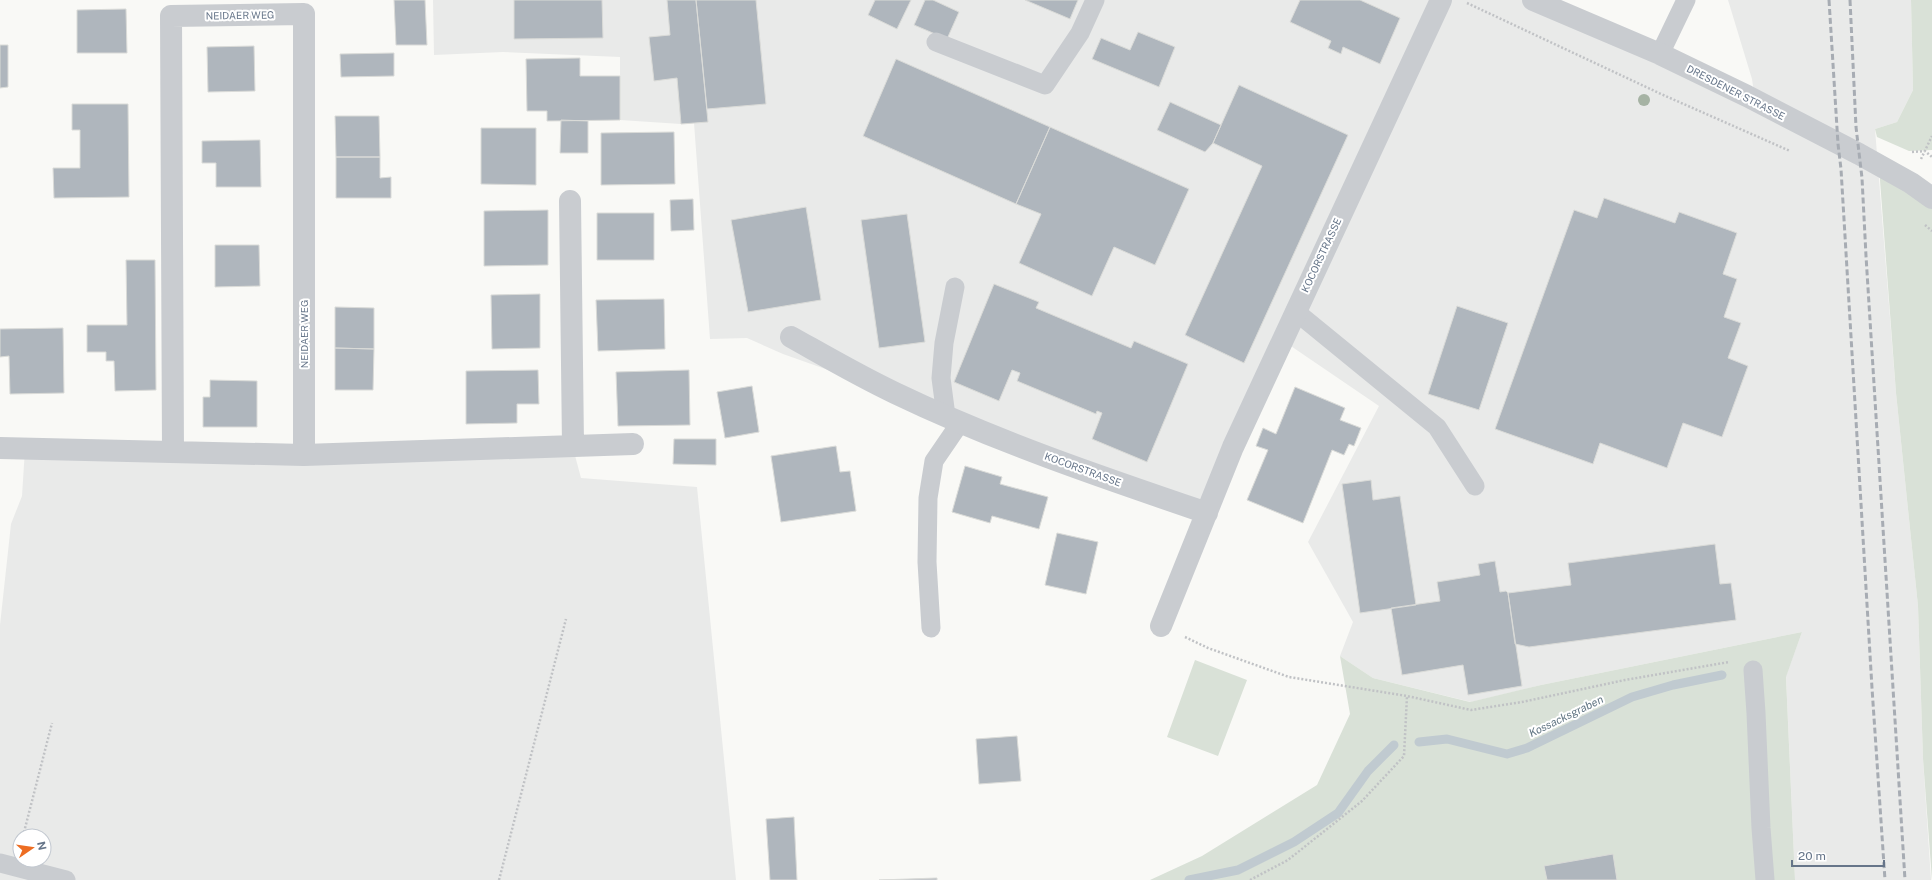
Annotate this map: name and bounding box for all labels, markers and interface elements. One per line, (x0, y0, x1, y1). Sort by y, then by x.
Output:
street label: NEIDAER WEG (206, 8, 274, 22)
street label: DRESDENER STRASSE (1685, 62, 1787, 122)
street label: KOCORSTRASSE (1298, 216, 1344, 294)
street label: NEIDAER WEG (298, 300, 310, 368)
street label: KOCORSTRASSE (1043, 450, 1123, 488)
water label: Kossacksgraben (1527, 693, 1605, 739)
north arrow (12, 828, 52, 868)
text: N (35, 840, 49, 851)
scale bar (1792, 842, 1884, 868)
text: 20 m (1798, 849, 1826, 863)

